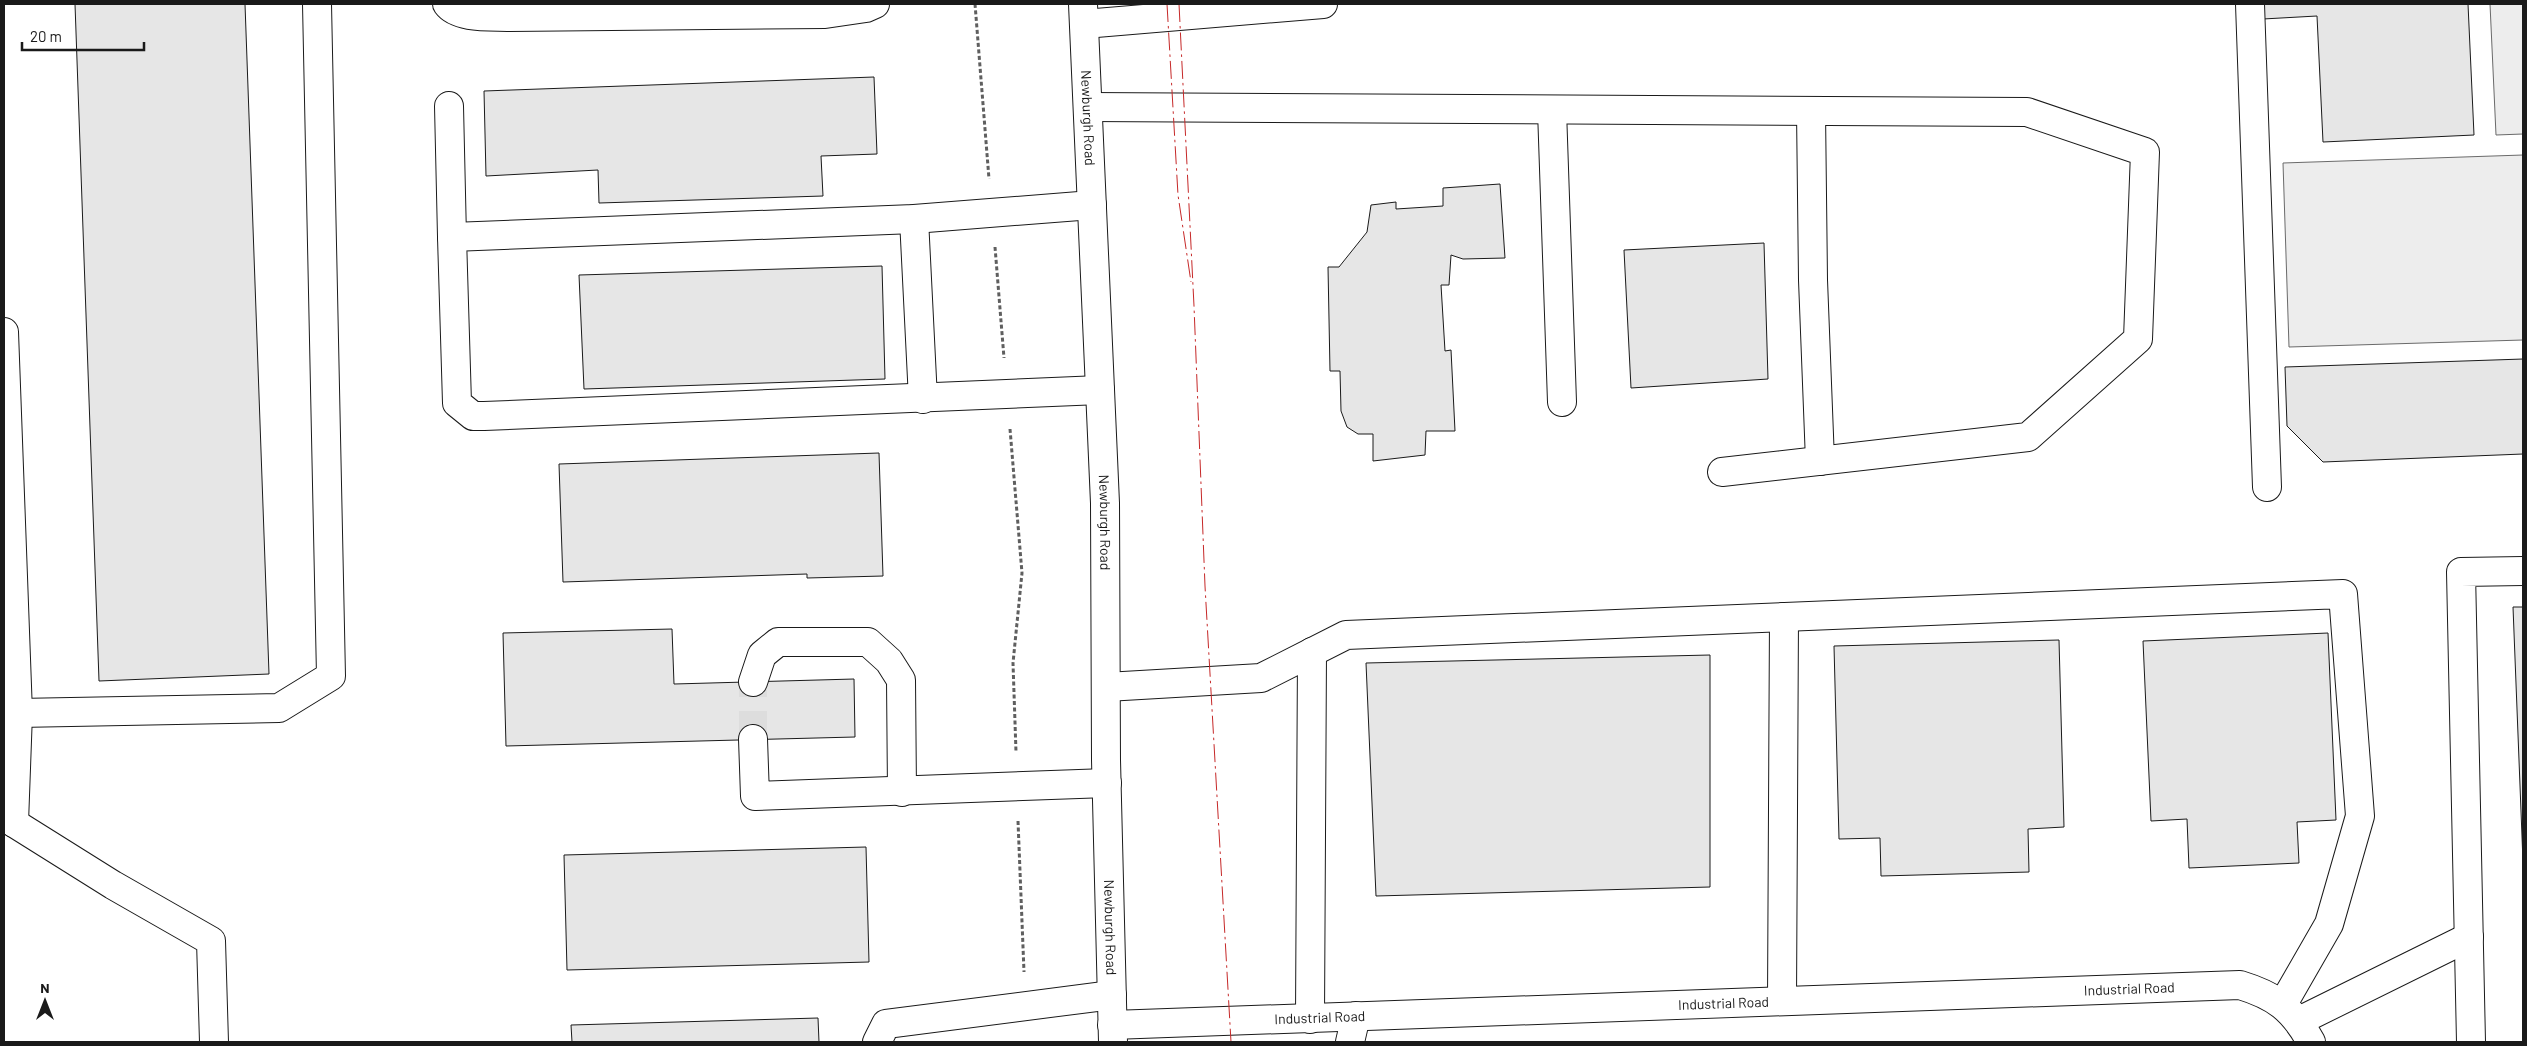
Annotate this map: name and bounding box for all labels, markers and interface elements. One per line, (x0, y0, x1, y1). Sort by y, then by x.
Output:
scale bar (22, 20, 145, 52)
text: 20 m (30, 27, 62, 45)
street label: Newburgh Road (1078, 70, 1099, 166)
street label: Newburgh Road (1096, 474, 1114, 570)
street label: Newburgh Road (1101, 879, 1120, 976)
north arrow (20, 976, 70, 1026)
street label: Industrial Road (2084, 978, 2175, 999)
text: N (40, 979, 50, 996)
street label: Industrial Road (1678, 993, 1769, 1013)
street label: Industrial Road (1274, 1007, 1366, 1027)

